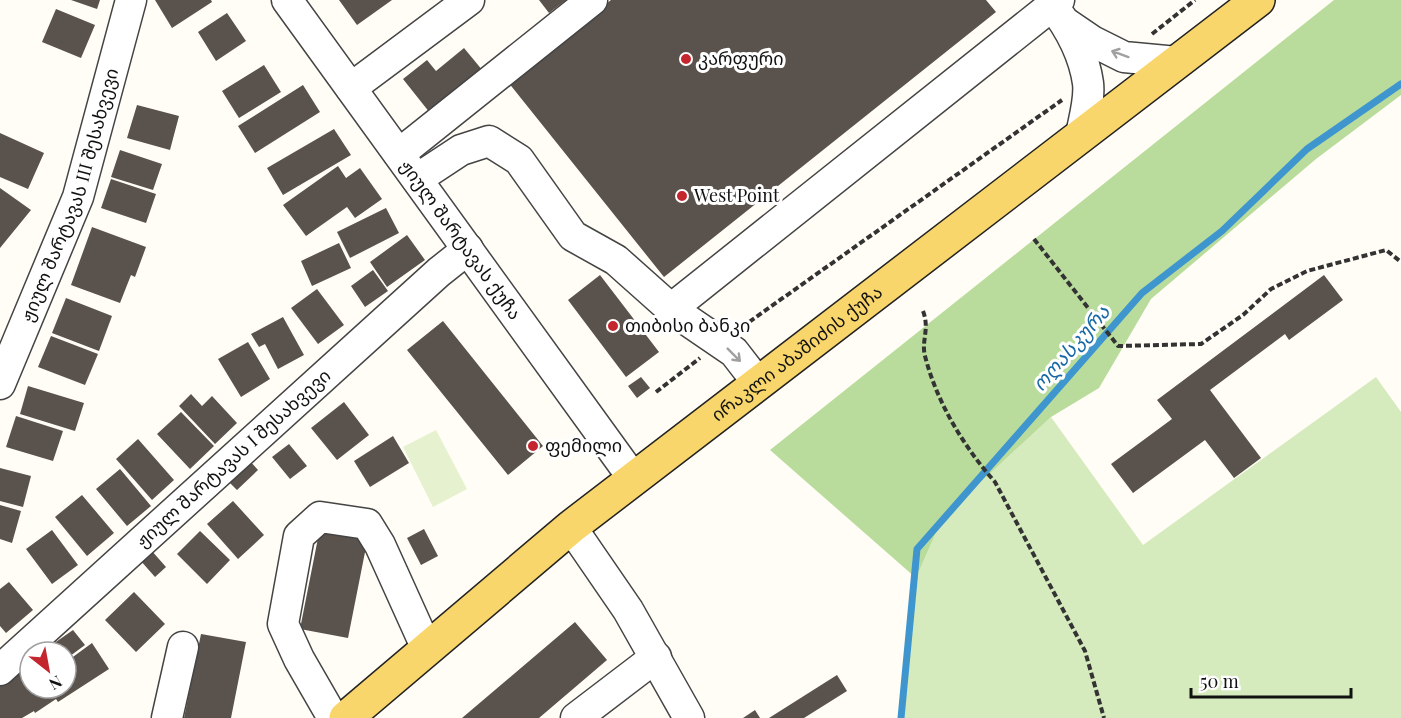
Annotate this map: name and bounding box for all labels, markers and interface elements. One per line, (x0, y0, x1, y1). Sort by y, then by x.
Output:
place label: კარფური (698, 46, 784, 70)
one-way arrow (1111, 47, 1130, 58)
marker: კარფური (679, 52, 693, 66)
street label: ჟიულ შარტავას III შესახვევი (14, 65, 123, 325)
street label: ჟიულ შარტავას ქუჩა (395, 154, 527, 324)
place label: West Point (693, 183, 780, 207)
marker: West Point (675, 189, 689, 203)
street label: ირაკლი აბაშიძის ქუჩა (706, 279, 887, 426)
water label: ოღასკურა (1025, 298, 1115, 396)
place label: თიბისი ბანკი (625, 313, 750, 337)
marker: თიბისი ბანკი (606, 319, 620, 333)
one-way arrow (727, 348, 742, 363)
street label: ჟიულ შარტავას I შესახვევი (130, 363, 335, 552)
place label: ფემილი (545, 433, 622, 457)
marker: ფემილი (526, 439, 540, 453)
north arrow (18, 640, 78, 700)
scale bar (1191, 661, 1352, 699)
text: 50 m (1200, 669, 1239, 693)
text: N (45, 671, 66, 695)

